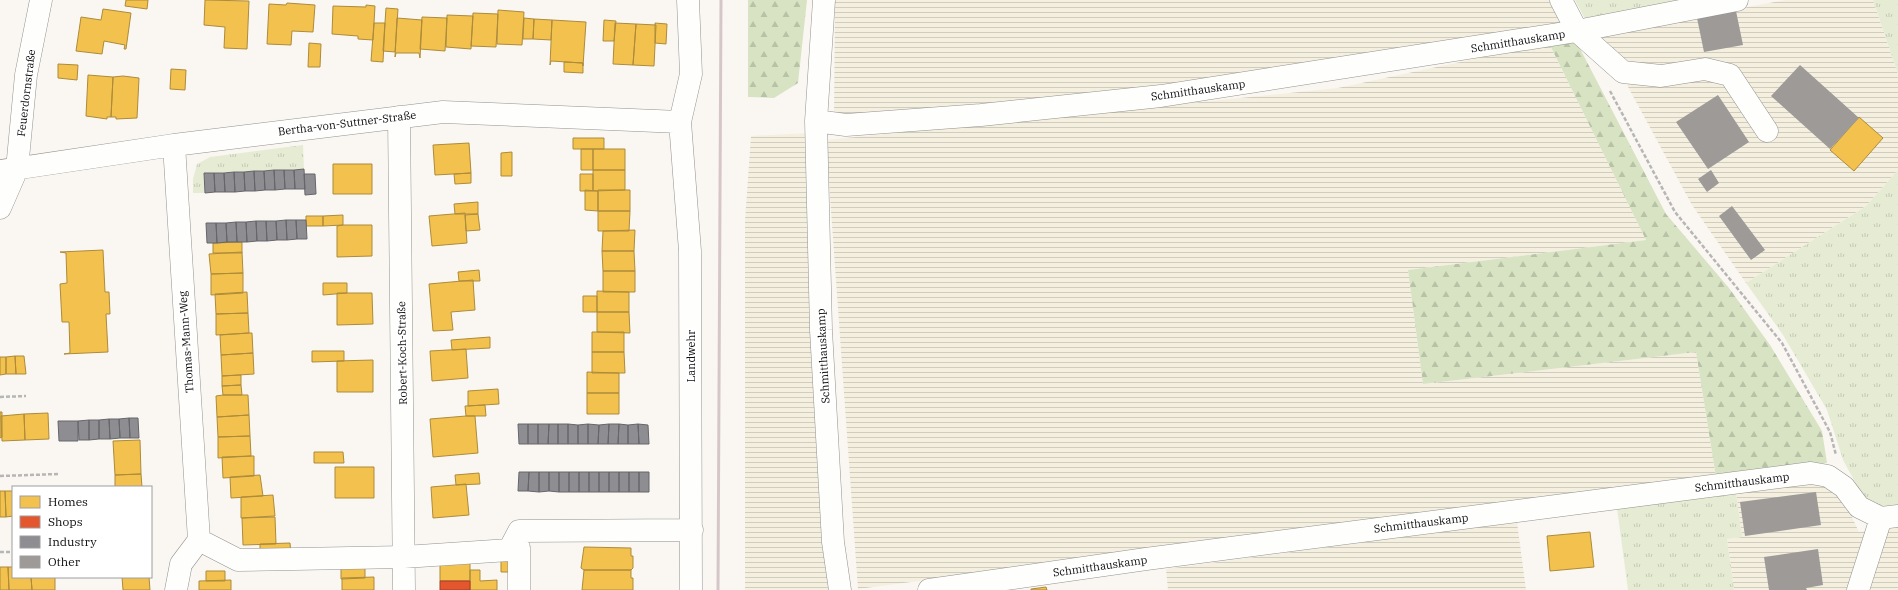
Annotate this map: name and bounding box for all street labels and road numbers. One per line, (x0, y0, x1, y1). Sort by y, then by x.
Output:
street label: Schmitthauskamp (1470, 27, 1566, 55)
street label: Feuerdornstraße (14, 49, 38, 137)
street label: Schmitthauskamp (1150, 76, 1246, 104)
street label: Bertha-von-Suttner-Straße (277, 108, 417, 138)
street label: Thomas-Mann-Weg (175, 291, 197, 393)
street label: Robert-Koch-Straße (394, 301, 410, 405)
street label: Schmitthauskamp (814, 308, 832, 404)
street label: Landwehr (684, 330, 698, 382)
street label: Schmitthauskamp (1694, 469, 1790, 495)
street label: Schmitthauskamp (1373, 510, 1469, 536)
street label: Schmitthauskamp (1052, 552, 1148, 580)

